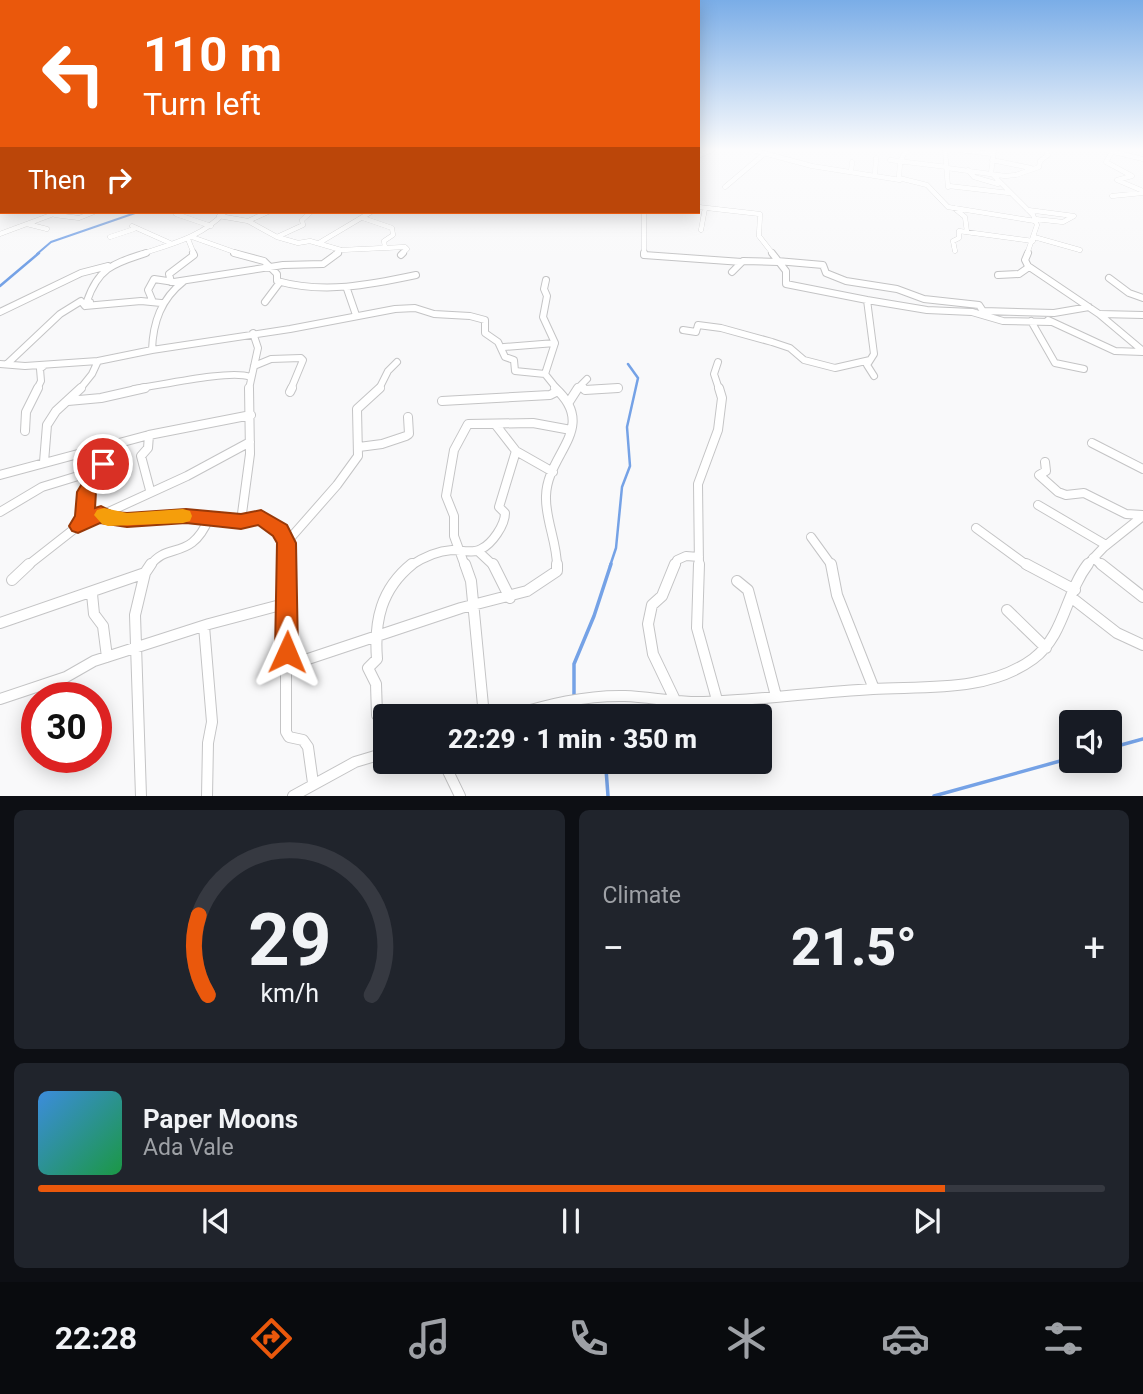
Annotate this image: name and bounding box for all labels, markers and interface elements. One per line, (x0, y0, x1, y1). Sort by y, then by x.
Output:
text: 110 m (143, 26, 282, 83)
icon: left (28, 28, 119, 119)
text: Turn left (143, 85, 261, 123)
icon: right (100, 161, 138, 199)
text: Then (28, 165, 86, 195)
pin (73, 434, 133, 494)
icon: arrive (84, 445, 122, 483)
position arrow (250, 615, 324, 689)
speed limit sign: 30 (21, 682, 112, 773)
map controls (1059, 710, 1122, 773)
button: sound (1059, 710, 1122, 773)
text: 22:29 · 1 min · 350 m (448, 724, 697, 754)
text: Climate (603, 882, 681, 909)
text: 29 (247, 898, 331, 984)
text: 21.5° (791, 917, 917, 978)
text: − (603, 926, 624, 970)
text: + (1083, 926, 1105, 970)
text: km/h (260, 979, 319, 1008)
text: Paper Moons (143, 1104, 298, 1134)
text: Ada Vale (143, 1134, 234, 1161)
icon: previous (197, 1202, 235, 1240)
icon: pause (552, 1202, 590, 1240)
icon: next (908, 1202, 946, 1240)
icon: directions (247, 1314, 296, 1363)
icon: music (405, 1314, 454, 1363)
icon: phone (564, 1314, 613, 1363)
icon: climate (722, 1314, 771, 1363)
icon: car (881, 1314, 930, 1363)
icon: filters (1039, 1314, 1088, 1363)
text: 22:28 (55, 1319, 137, 1357)

